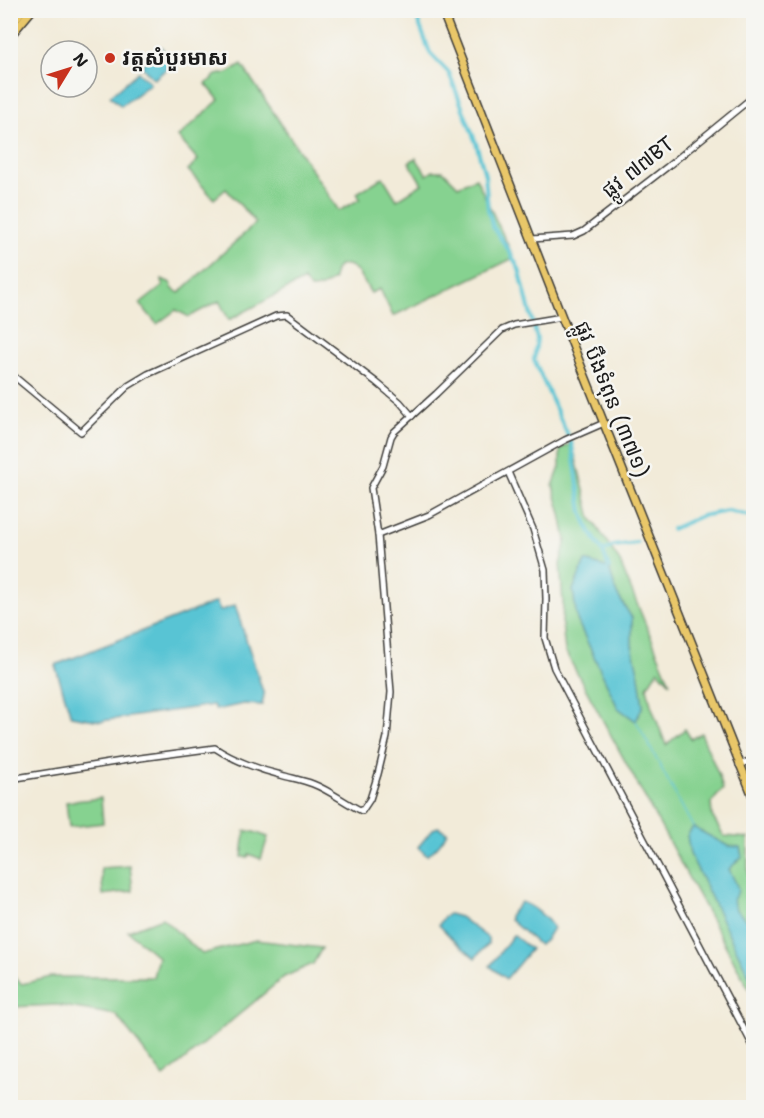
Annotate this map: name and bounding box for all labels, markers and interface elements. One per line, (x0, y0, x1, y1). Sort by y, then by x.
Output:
north arrow (39, 39, 99, 99)
place label: វត្តសំបួរមាស (122, 44, 228, 72)
text: N (68, 49, 93, 72)
marker: វត្តសំបួរមាស (103, 51, 117, 65)
street label: ផ្លូវ ៧៧BT (596, 130, 683, 208)
street label: ផ្លូវ បឹងទំពុន (៣៧១) (563, 317, 656, 483)

